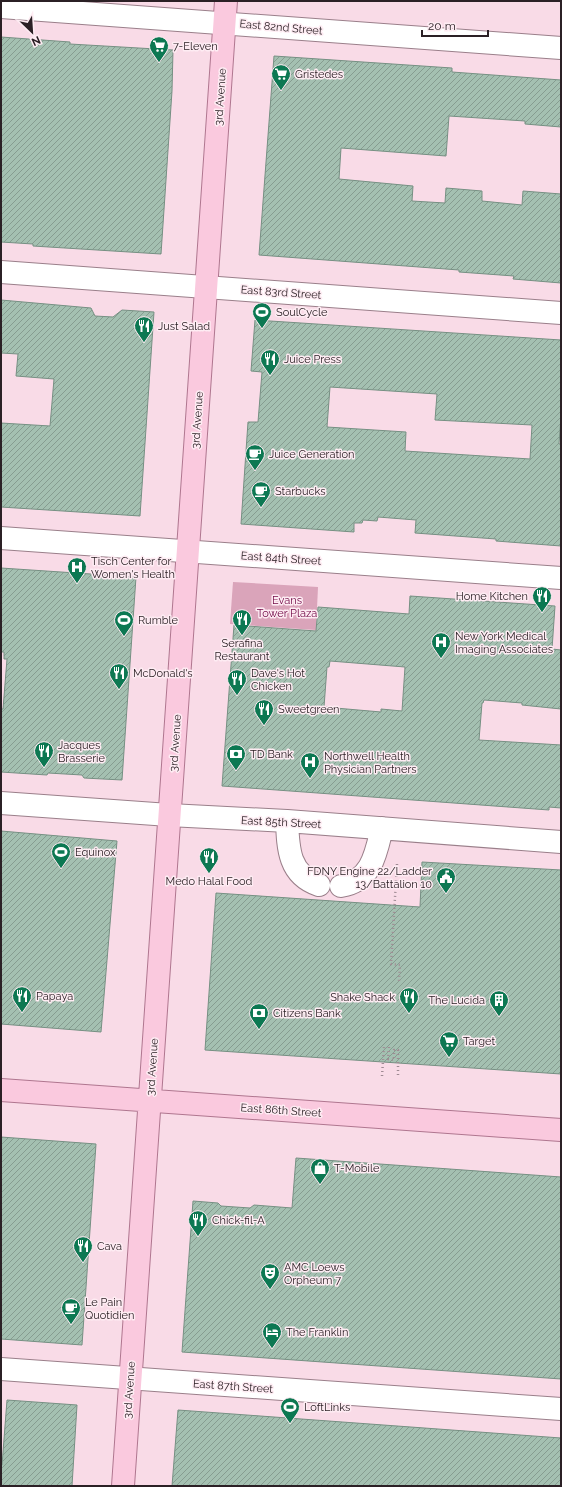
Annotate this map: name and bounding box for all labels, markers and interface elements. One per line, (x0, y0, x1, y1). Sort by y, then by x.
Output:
north arrow (12, 12, 52, 52)
scale bar (422, 12, 488, 38)
street label: East 82nd Street (239, 17, 323, 38)
text: 20 m (428, 19, 456, 33)
text: N (29, 33, 43, 48)
supermarket icon: 7-Eleven (148, 35, 170, 63)
place label: 7-Eleven (173, 40, 218, 53)
supermarket icon: Gristedes (270, 63, 292, 91)
street label: 3rd Avenue (212, 67, 229, 126)
place label: Gristedes (295, 68, 343, 81)
street label: East 83rd Street (240, 283, 322, 302)
sports icon: SoulCycle (251, 301, 273, 329)
place label: SoulCycle (276, 306, 328, 319)
restaurant icon: Just Salad (133, 315, 155, 343)
place label: Just Salad (158, 320, 210, 333)
restaurant icon: Juice Press (259, 348, 281, 376)
place label: Juice Press (284, 353, 341, 366)
street label: 3rd Avenue (189, 390, 206, 449)
cafe icon: Juice Generation (244, 443, 266, 471)
place label: Juice Generation (269, 448, 354, 461)
cafe icon: Starbucks (250, 480, 272, 508)
place label: Starbucks (275, 485, 326, 498)
street label: East 84th Street (240, 549, 322, 568)
place label: Tisch Center for Women's Health (91, 555, 175, 581)
hospital icon: Tisch Center for Women's Health (66, 556, 88, 584)
restaurant icon: Home Kitchen (531, 585, 553, 613)
place label: Home Kitchen (456, 590, 528, 603)
park label: Evans Tower Plaza (257, 594, 317, 620)
restaurant icon: Serafina Restaurant (231, 608, 253, 636)
sports icon: Rumble (113, 609, 135, 637)
place label: Rumble (138, 614, 179, 627)
place label: New York Medical Imaging Associates (455, 630, 553, 656)
hospital icon: New York Medical Imaging Associates (430, 631, 452, 659)
place label: Serafina Restaurant (215, 637, 270, 663)
restaurant icon: McDonald's (108, 662, 130, 690)
place label: McDonald's (133, 667, 193, 680)
place label: Dave's Hot Chicken (251, 667, 305, 693)
restaurant icon: Dave's Hot Chicken (226, 668, 248, 696)
restaurant icon: Sweetgreen (253, 698, 275, 726)
place label: Sweetgreen (278, 703, 340, 716)
street label: 3rd Avenue (167, 713, 184, 772)
place label: Jacques Brasserie (58, 739, 106, 765)
restaurant icon: Jacques Brasserie (33, 740, 55, 768)
bank icon: TD Bank (225, 743, 247, 771)
place label: TD Bank (250, 748, 293, 761)
place label: Northwell Health Physician Partners (324, 750, 417, 776)
hospital icon: Northwell Health Physician Partners (299, 751, 321, 779)
street label: East 85th Street (240, 814, 322, 831)
sports icon: Equinox (50, 841, 72, 869)
place label: Equinox (75, 846, 116, 859)
restaurant icon: Medo Halal Food (198, 846, 220, 874)
place label: FDNY Engine 22/Ladder 13/Battalion 10 (307, 865, 432, 891)
public building icon: FDNY Engine 22/Ladder 13/Battalion 10 (435, 866, 457, 894)
place label: Medo Halal Food (166, 875, 253, 888)
restaurant icon: Papaya (11, 985, 33, 1013)
restaurant icon: Shake Shack (398, 986, 420, 1014)
building icon: The Lucida (488, 989, 510, 1017)
place label: Papaya (36, 990, 73, 1003)
place label: Shake Shack (330, 991, 395, 1004)
place label: The Lucida (428, 994, 485, 1007)
bank icon: Citizens Bank (248, 1002, 270, 1030)
place label: Citizens Bank (273, 1007, 341, 1020)
supermarket icon: Target (438, 1030, 460, 1058)
place label: Target (463, 1035, 495, 1048)
street label: 3rd Avenue (144, 1037, 161, 1096)
street label: East 86th Street (240, 1101, 322, 1120)
shop icon: T-Mobile (309, 1157, 331, 1185)
place label: T-Mobile (334, 1162, 380, 1175)
restaurant icon: Chick-fil-A (187, 1209, 209, 1237)
place label: Chick-fil-A (212, 1214, 265, 1227)
restaurant icon: Cava (72, 1235, 94, 1263)
place label: Cava (97, 1240, 122, 1253)
place label: AMC Loews Orpheum 7 (284, 1261, 345, 1287)
theatre icon: AMC Loews Orpheum 7 (259, 1262, 281, 1290)
place label: Le Pain Quotidien (85, 1296, 134, 1322)
cafe icon: Le Pain Quotidien (60, 1297, 82, 1325)
hotel icon: The Franklin (261, 1321, 283, 1349)
place label: The Franklin (286, 1326, 348, 1339)
street label: 3rd Avenue (121, 1360, 138, 1419)
street label: East 87th Street (192, 1377, 274, 1396)
sports icon: LoftLinks (279, 1396, 301, 1424)
place label: LoftLinks (304, 1401, 350, 1414)

